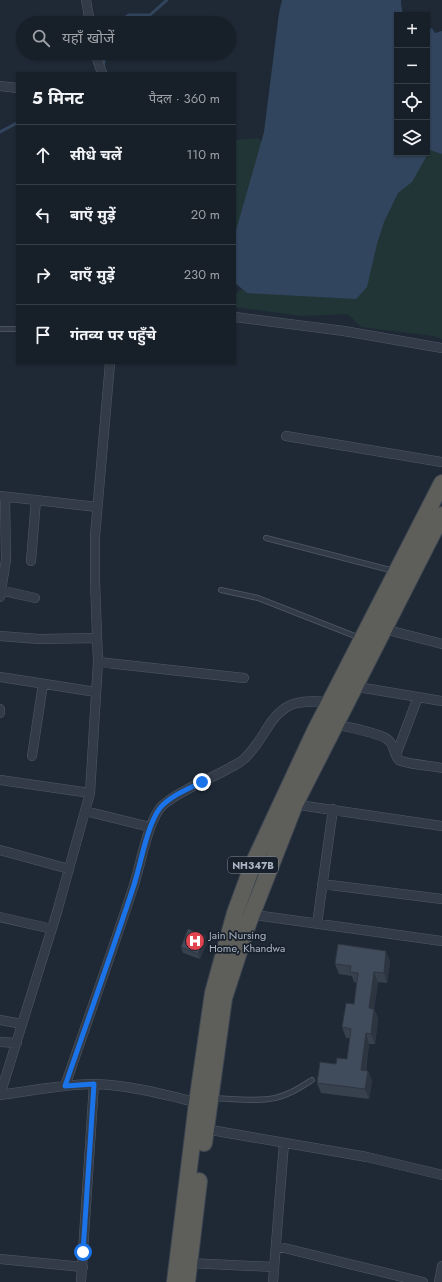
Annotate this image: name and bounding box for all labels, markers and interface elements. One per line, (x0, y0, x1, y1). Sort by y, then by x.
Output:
map controls (394, 12, 430, 156)
button: + (394, 12, 430, 48)
search box (16, 16, 236, 60)
icon: search (30, 27, 52, 49)
text: यहाँ खोजें (62, 27, 114, 49)
button: − (394, 48, 430, 84)
button: locate (394, 84, 430, 120)
text: 5 मिनट (32, 86, 84, 110)
text: पैदल · 360 m (149, 89, 220, 108)
button: layers (394, 120, 430, 156)
icon: ahead (32, 144, 54, 166)
text: सीधे चलें (70, 144, 122, 166)
text: 110 m (186, 145, 220, 164)
icon: left (32, 204, 54, 226)
text: बाएँ मुड़ें (70, 204, 116, 226)
text: 20 m (191, 205, 220, 224)
icon: right (32, 264, 54, 286)
text: दाएँ मुड़ें (70, 264, 115, 286)
text: 230 m (184, 265, 220, 284)
icon: arrive (32, 324, 54, 346)
text: गंतव्य पर पहुँचे (70, 324, 156, 346)
route end (193, 773, 211, 791)
road number: NH347B (228, 857, 278, 873)
place label: Jain Nursing Home, Khandwa (207, 927, 285, 956)
hospital icon: Jain Nursing Home, Khandwa (184, 930, 206, 952)
route start (74, 1243, 92, 1261)

